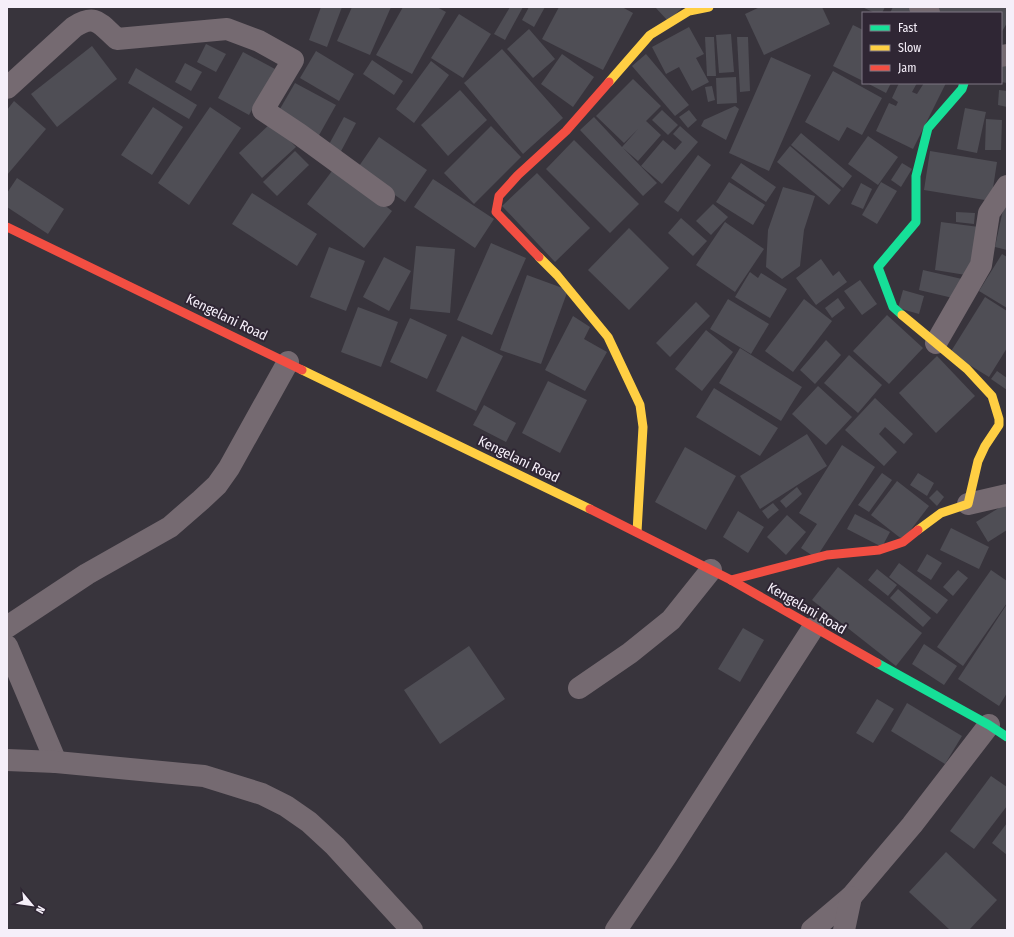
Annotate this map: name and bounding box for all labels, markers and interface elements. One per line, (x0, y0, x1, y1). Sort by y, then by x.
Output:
legend (862, 12, 1002, 84)
text: Fast (898, 21, 917, 35)
text: Slow (898, 41, 921, 55)
text: Jam (898, 61, 916, 75)
street label: Kengelani Road (183, 290, 270, 344)
street label: Kengelani Road (475, 432, 562, 486)
street label: Kengelani Road (764, 579, 849, 638)
north arrow (12, 885, 52, 925)
text: N (33, 904, 48, 916)

